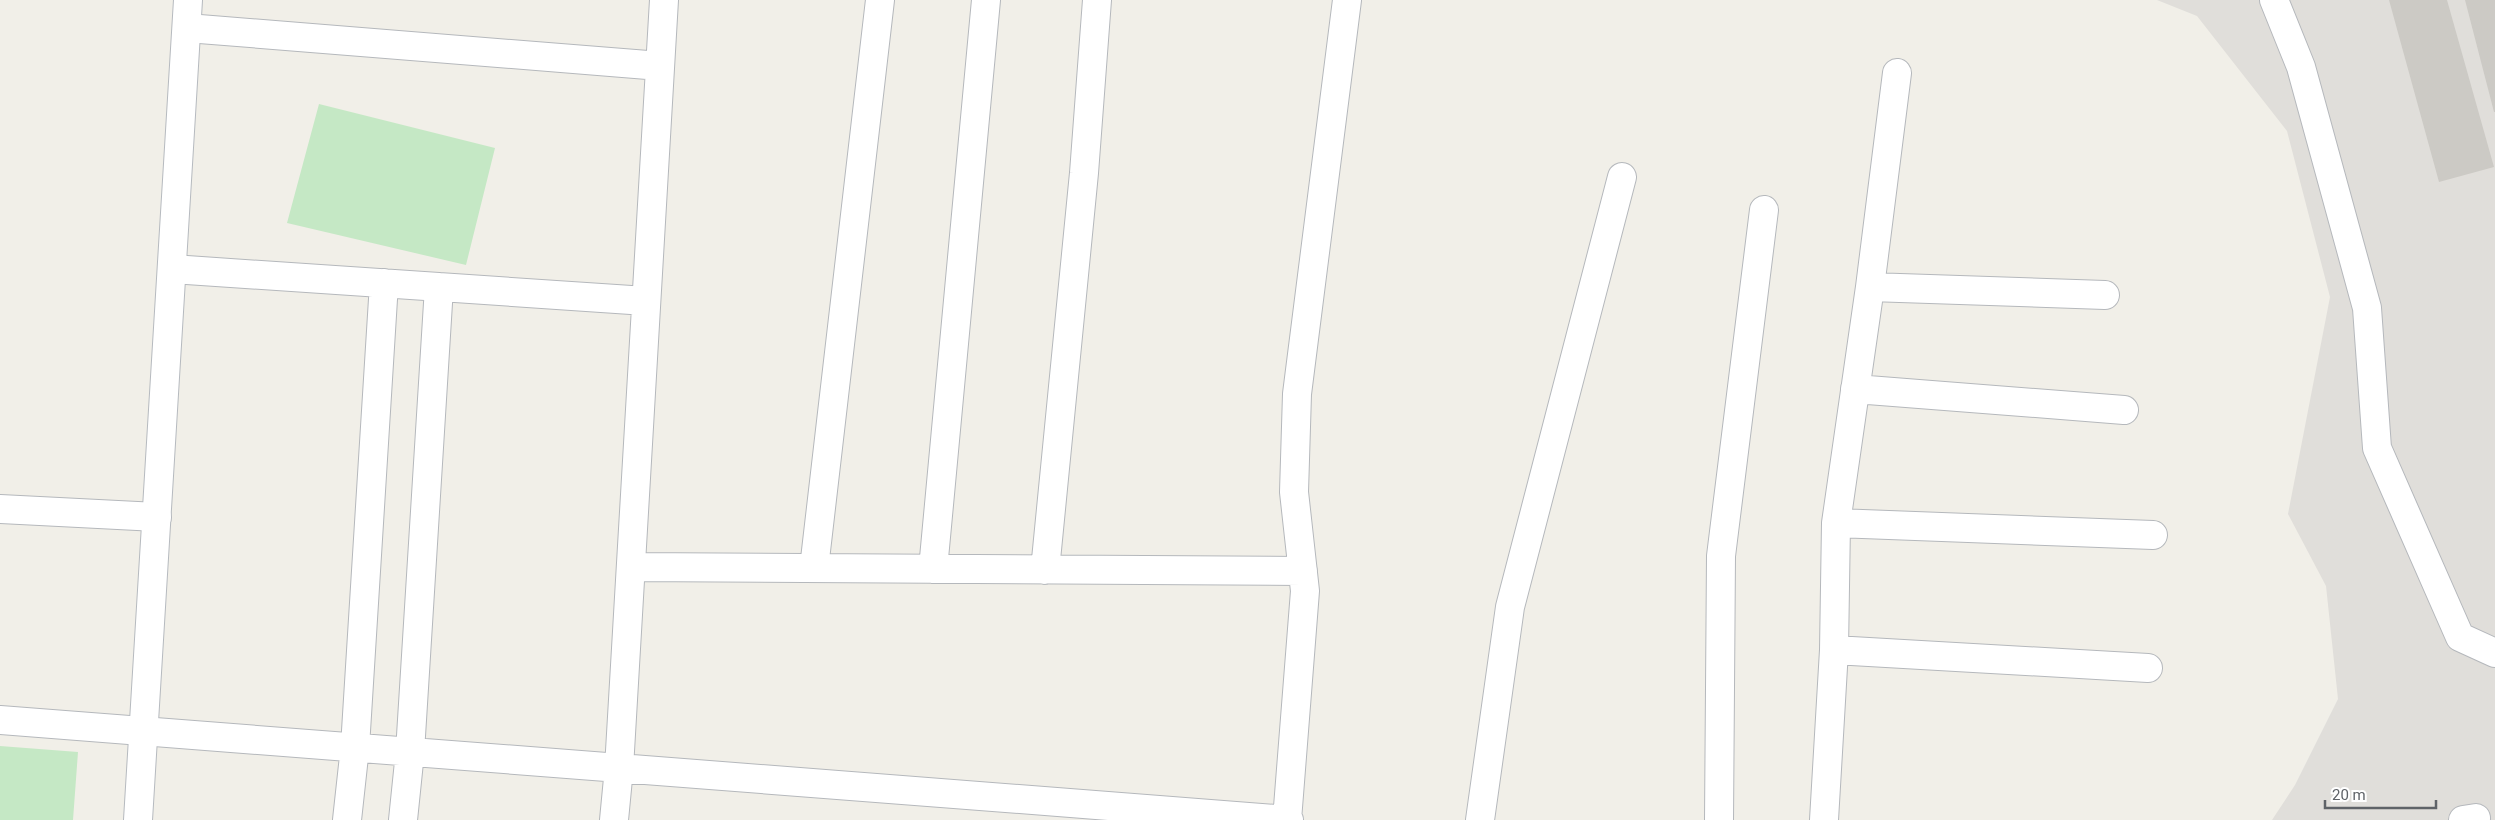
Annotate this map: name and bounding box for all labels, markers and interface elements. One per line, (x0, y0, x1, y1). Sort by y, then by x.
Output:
scale bar (2325, 778, 2436, 810)
text: 20 m (2332, 786, 2366, 804)

